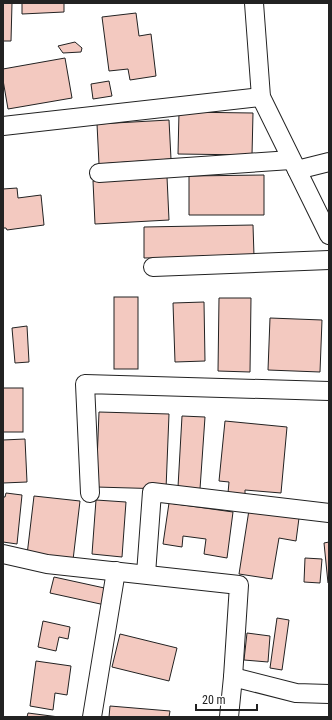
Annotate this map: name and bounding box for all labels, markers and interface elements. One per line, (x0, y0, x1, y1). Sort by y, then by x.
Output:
scale bar (196, 686, 257, 712)
text: 20 m (202, 693, 226, 707)

